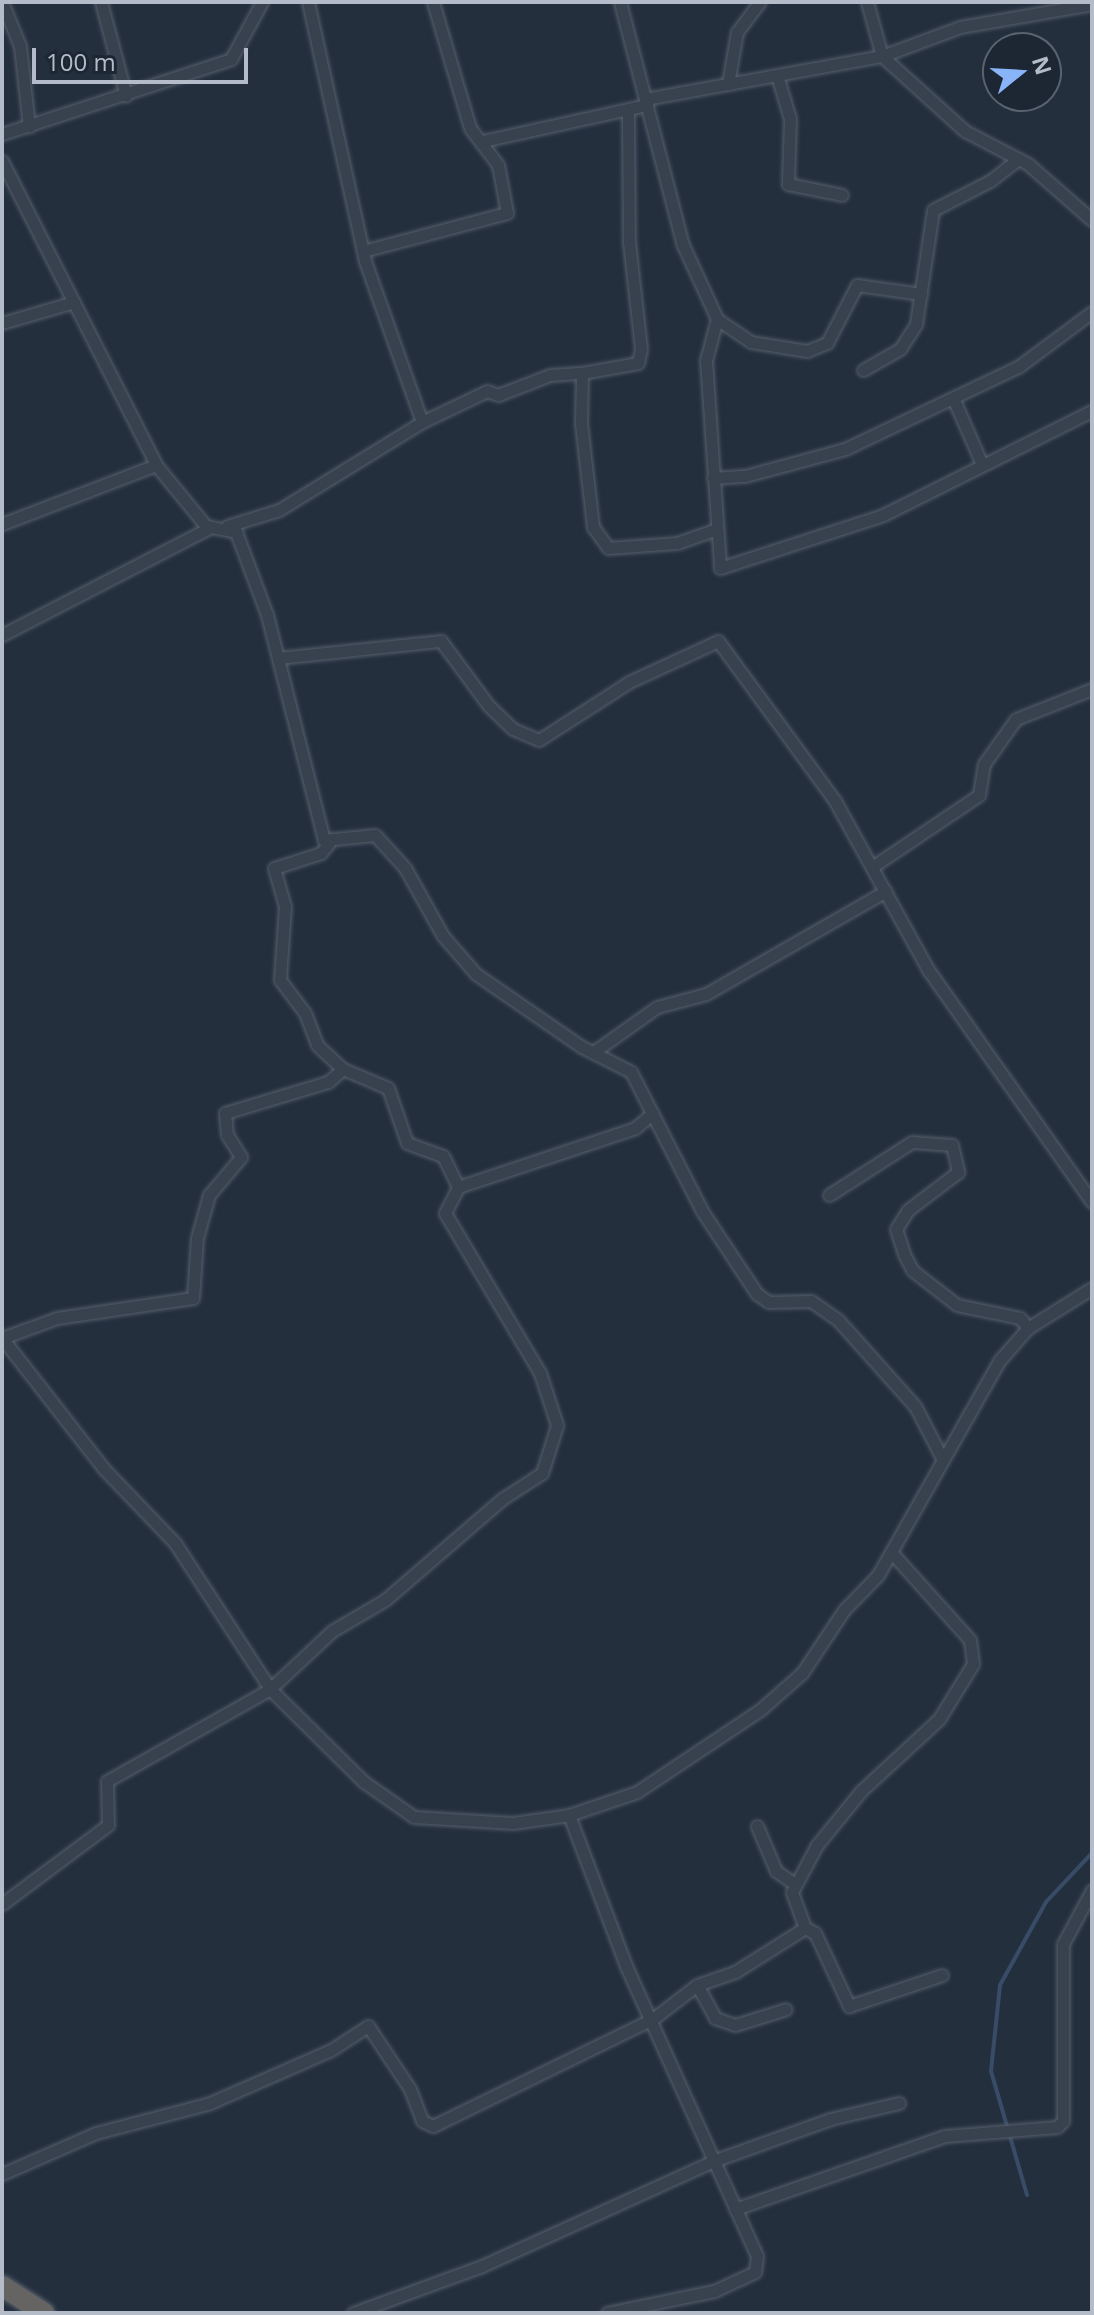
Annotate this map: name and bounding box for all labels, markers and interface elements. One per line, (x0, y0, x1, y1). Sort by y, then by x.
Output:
scale bar (36, 32, 252, 82)
north arrow (982, 32, 1062, 112)
text: 100 m (46, 45, 116, 78)
text: N (1026, 52, 1060, 78)

